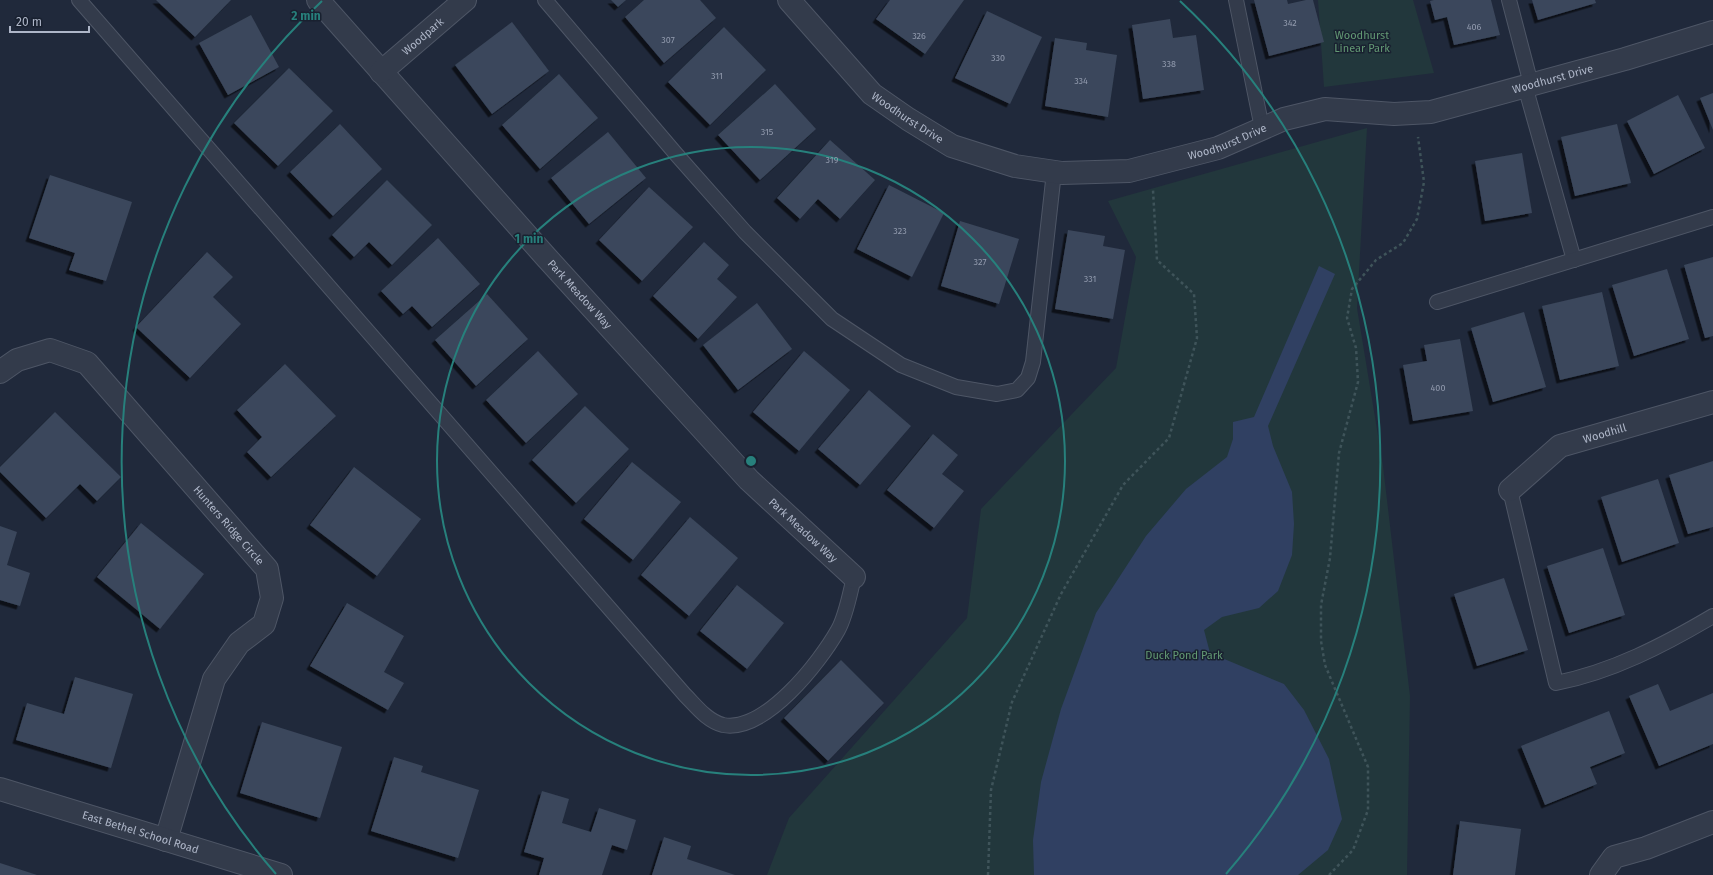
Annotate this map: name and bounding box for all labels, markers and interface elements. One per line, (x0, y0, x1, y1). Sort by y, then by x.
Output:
scale bar (10, 8, 89, 34)
text: 2 min (291, 9, 321, 23)
text: 20 m (16, 15, 42, 29)
street label: Woodpark (399, 15, 447, 58)
house number: 342 (1283, 18, 1297, 28)
house number: 406 (1467, 22, 1482, 32)
park label: Woodhurst Linear Park (1334, 29, 1390, 55)
house number: 326 (912, 31, 926, 41)
house number: 307 (661, 35, 675, 45)
house number: 330 (991, 53, 1005, 63)
house number: 338 (1162, 59, 1176, 69)
street label: Woodhurst Drive (1511, 62, 1594, 96)
house number: 311 (711, 71, 723, 81)
house number: 334 (1074, 76, 1088, 86)
street label: Woodhurst Drive (869, 89, 946, 146)
street label: Woodhurst Drive (1186, 121, 1268, 162)
house number: 315 (761, 127, 774, 137)
house number: 319 (826, 155, 839, 165)
house number: 323 (893, 226, 907, 236)
text: 1 min (515, 232, 543, 246)
street label: Park Meadow Way (545, 257, 615, 332)
house number: 327 (974, 257, 986, 267)
house number: 331 (1084, 274, 1096, 284)
house number: 400 (1431, 383, 1445, 393)
street label: Woodhill (1581, 421, 1628, 446)
centre of rings (744, 454, 758, 468)
street label: Hunters Ridge Circle (191, 483, 267, 567)
street label: Park Meadow Way (766, 495, 841, 565)
park label: Duck Pond Park (1145, 649, 1223, 662)
street label: East Bethel School Road (81, 808, 200, 856)

